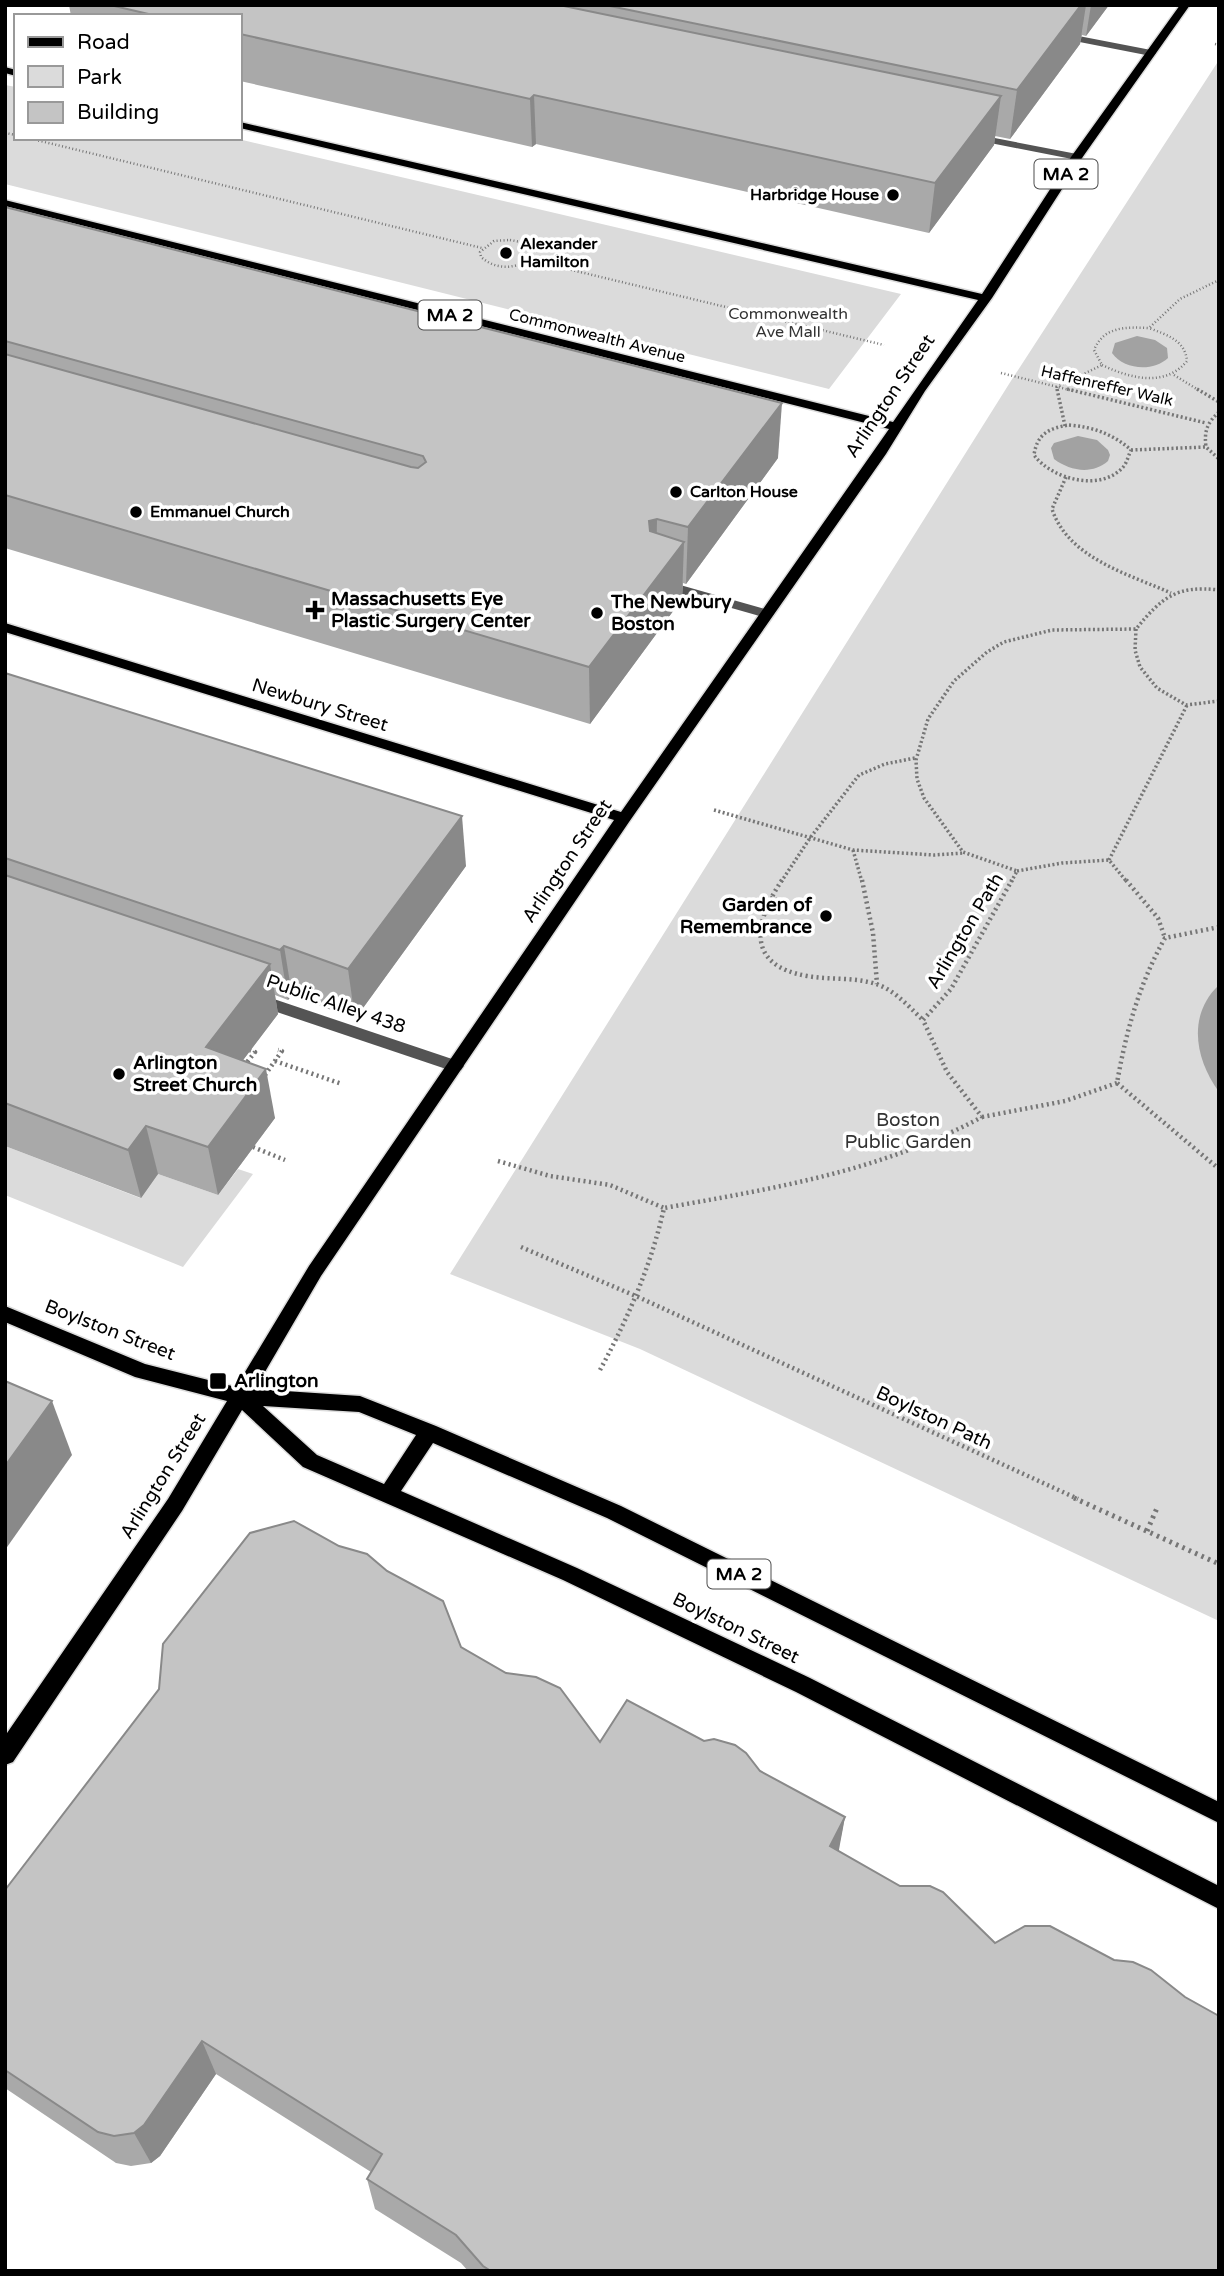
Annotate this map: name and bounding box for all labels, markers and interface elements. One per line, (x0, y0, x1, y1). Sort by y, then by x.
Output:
legend (14, 14, 242, 140)
text: Road (77, 30, 130, 55)
text: Park (77, 65, 122, 90)
text: Building (77, 100, 159, 125)
road number: MA 2 (1034, 160, 1098, 188)
place label: Harbridge House (750, 185, 879, 205)
marker: Harbridge House (885, 187, 901, 203)
place label: Alexander Hamilton (520, 234, 598, 272)
marker: Alexander Hamilton (498, 245, 514, 261)
road number: MA 2 (419, 300, 482, 330)
street label: Commonwealth Avenue (507, 304, 687, 368)
park label: Commonwealth Ave Mall (728, 304, 848, 342)
street label: Arlington Street (841, 330, 939, 462)
street label: Haffenreffer Walk (1039, 361, 1175, 411)
place label: Carlton House (690, 482, 798, 502)
marker: Carlton House (668, 484, 684, 500)
place label: Emmanuel Church (150, 502, 290, 522)
marker: Emmanuel Church (128, 504, 144, 520)
place label: Massachusetts Eye Plastic Surgery Center (331, 588, 531, 633)
place label: The Newbury Boston (610, 591, 732, 635)
marker: Massachusetts Eye Plastic Surgery Center (305, 600, 325, 620)
marker: The Newbury Boston (589, 605, 605, 621)
street label: Newbury Street (249, 674, 391, 736)
street label: Arlington Street (518, 795, 616, 927)
street label: Arlington Path (922, 869, 1008, 993)
place label: Garden of Remembrance (680, 894, 813, 938)
marker: Garden of Remembrance (818, 908, 834, 924)
street label: Public Alley 438 (263, 970, 409, 1038)
place label: Arlington Street Church (133, 1052, 257, 1096)
marker: Arlington Street Church (111, 1066, 127, 1082)
park label: Boston Public Garden (844, 1109, 972, 1153)
street label: Boylston Street (42, 1295, 178, 1365)
place label: Arlington (234, 1370, 319, 1393)
marker: Arlington (208, 1371, 228, 1391)
street label: Boylston Path (873, 1382, 995, 1454)
street label: Arlington Street (116, 1409, 210, 1543)
road number: MA 2 (708, 1560, 770, 1588)
street label: Boylston Street (669, 1588, 803, 1668)

